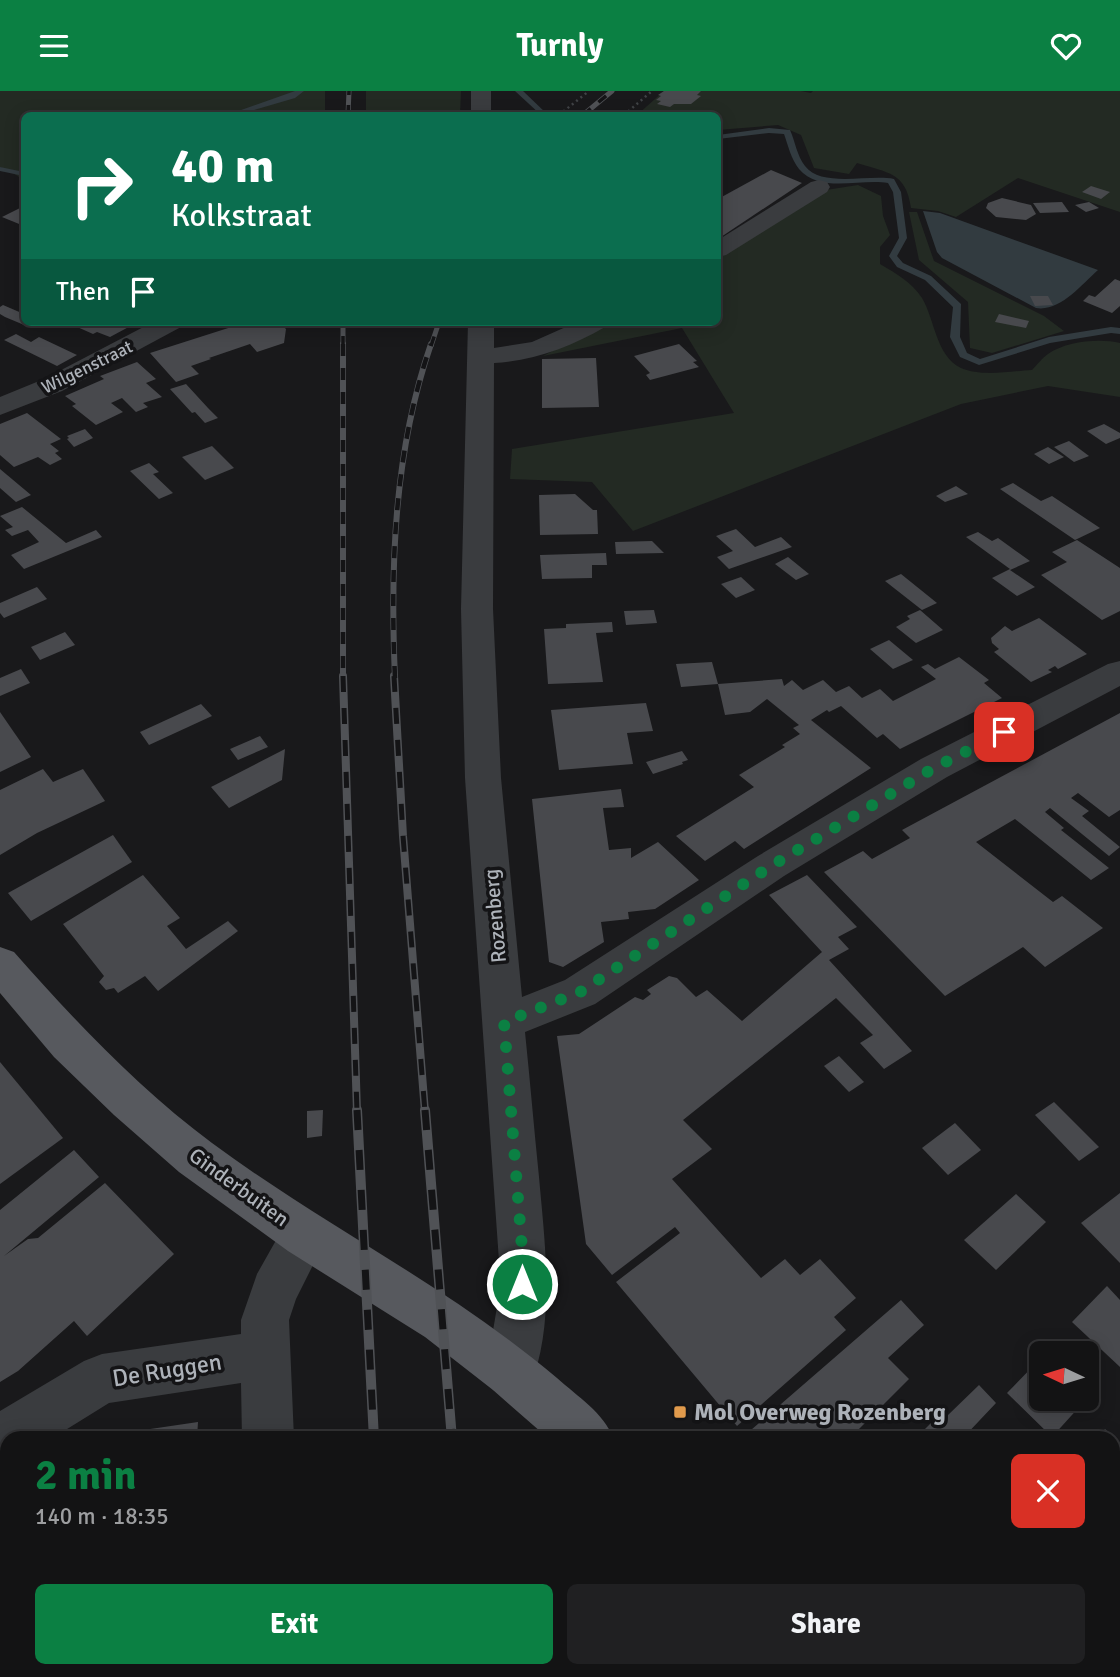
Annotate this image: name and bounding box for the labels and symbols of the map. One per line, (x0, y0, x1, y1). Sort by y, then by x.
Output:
street label: Wilgenstraat (38, 335, 136, 399)
pin (974, 702, 1034, 762)
street label: Rozenberg (478, 868, 512, 964)
street label: Ginderbuiten (184, 1142, 294, 1232)
position arrow (485, 1247, 559, 1321)
north arrow (1029, 1341, 1099, 1411)
street label: De Ruggen (110, 1347, 224, 1393)
place label: Mol Overweg Rozenberg (694, 1397, 946, 1427)
marker: Mol Overweg Rozenberg (672, 1404, 688, 1420)

